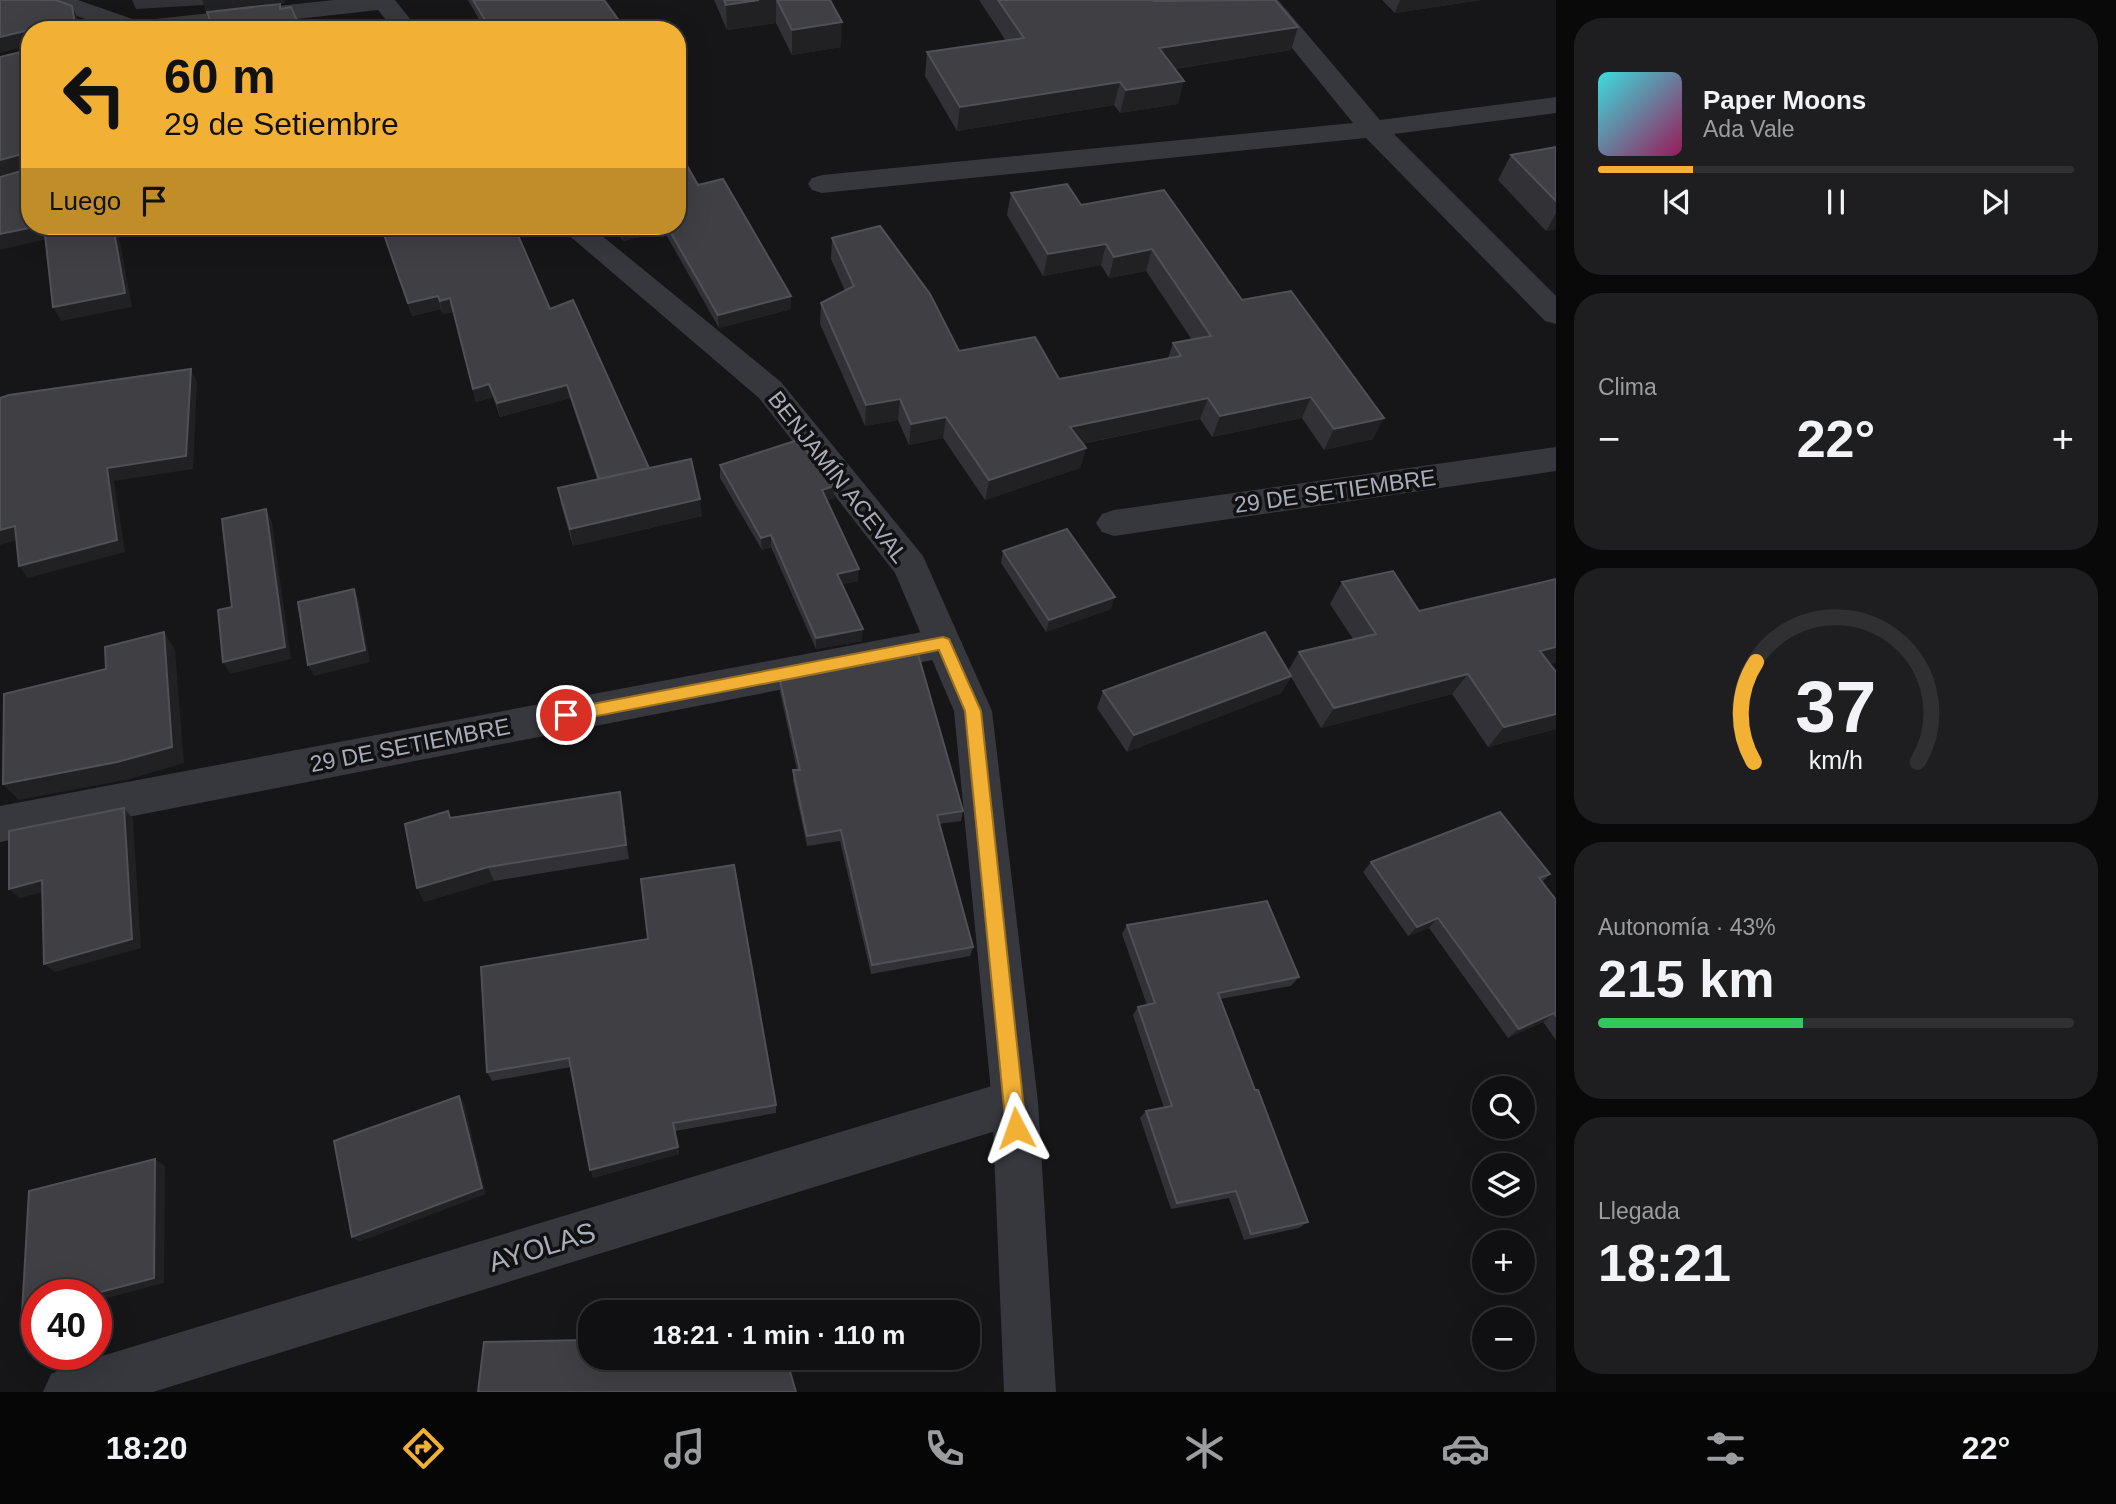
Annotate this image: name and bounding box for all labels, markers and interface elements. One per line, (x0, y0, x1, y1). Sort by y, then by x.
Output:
icon: left (49, 49, 140, 140)
text: 60 m (164, 49, 276, 103)
text: Paper Moons (1703, 85, 1866, 115)
text: 29 de Setiembre (164, 106, 399, 142)
text: Ada Vale (1703, 116, 1795, 142)
icon: arrive (135, 182, 173, 220)
icon: previous (1658, 183, 1696, 221)
icon: pause (1817, 183, 1855, 221)
icon: next (1976, 183, 2014, 221)
text: Luego (49, 186, 121, 216)
text: Clima (1598, 374, 1657, 400)
street label: BENJAMÍN ACEVAL (763, 386, 913, 568)
text: 22° (1797, 410, 1875, 468)
text: − (1598, 418, 1620, 460)
text: + (2052, 418, 2074, 460)
street label: 29 DE SETIEMBRE (1233, 464, 1437, 518)
text: 37 (1796, 666, 1876, 747)
pin (536, 685, 596, 745)
icon: arrive (547, 696, 585, 734)
street label: 29 DE SETIEMBRE (308, 713, 512, 777)
text: km/h (1809, 746, 1863, 774)
text: Autonomía · 43% (1598, 914, 1776, 940)
text: 215 km (1598, 950, 1774, 1008)
map controls (1472, 1076, 1535, 1370)
button: search (1472, 1076, 1535, 1139)
position arrow (979, 1091, 1053, 1165)
button: layers (1472, 1153, 1535, 1216)
text: Llegada (1598, 1198, 1680, 1224)
street label: AYOLAS (485, 1216, 599, 1278)
button: + (1472, 1230, 1535, 1293)
text: 18:21 (1598, 1234, 1731, 1292)
speed limit sign: 40 (21, 1279, 112, 1370)
button: − (1472, 1307, 1535, 1370)
text: 18:21 · 1 min · 110 m (653, 1320, 905, 1350)
icon: directions (399, 1424, 448, 1473)
icon: music (660, 1424, 709, 1473)
icon: phone (920, 1424, 969, 1473)
icon: climate (1180, 1424, 1229, 1473)
icon: car (1441, 1424, 1490, 1473)
icon: filters (1701, 1424, 1750, 1473)
text: 18:20 (106, 1430, 188, 1466)
text: 22° (1962, 1430, 2010, 1466)

